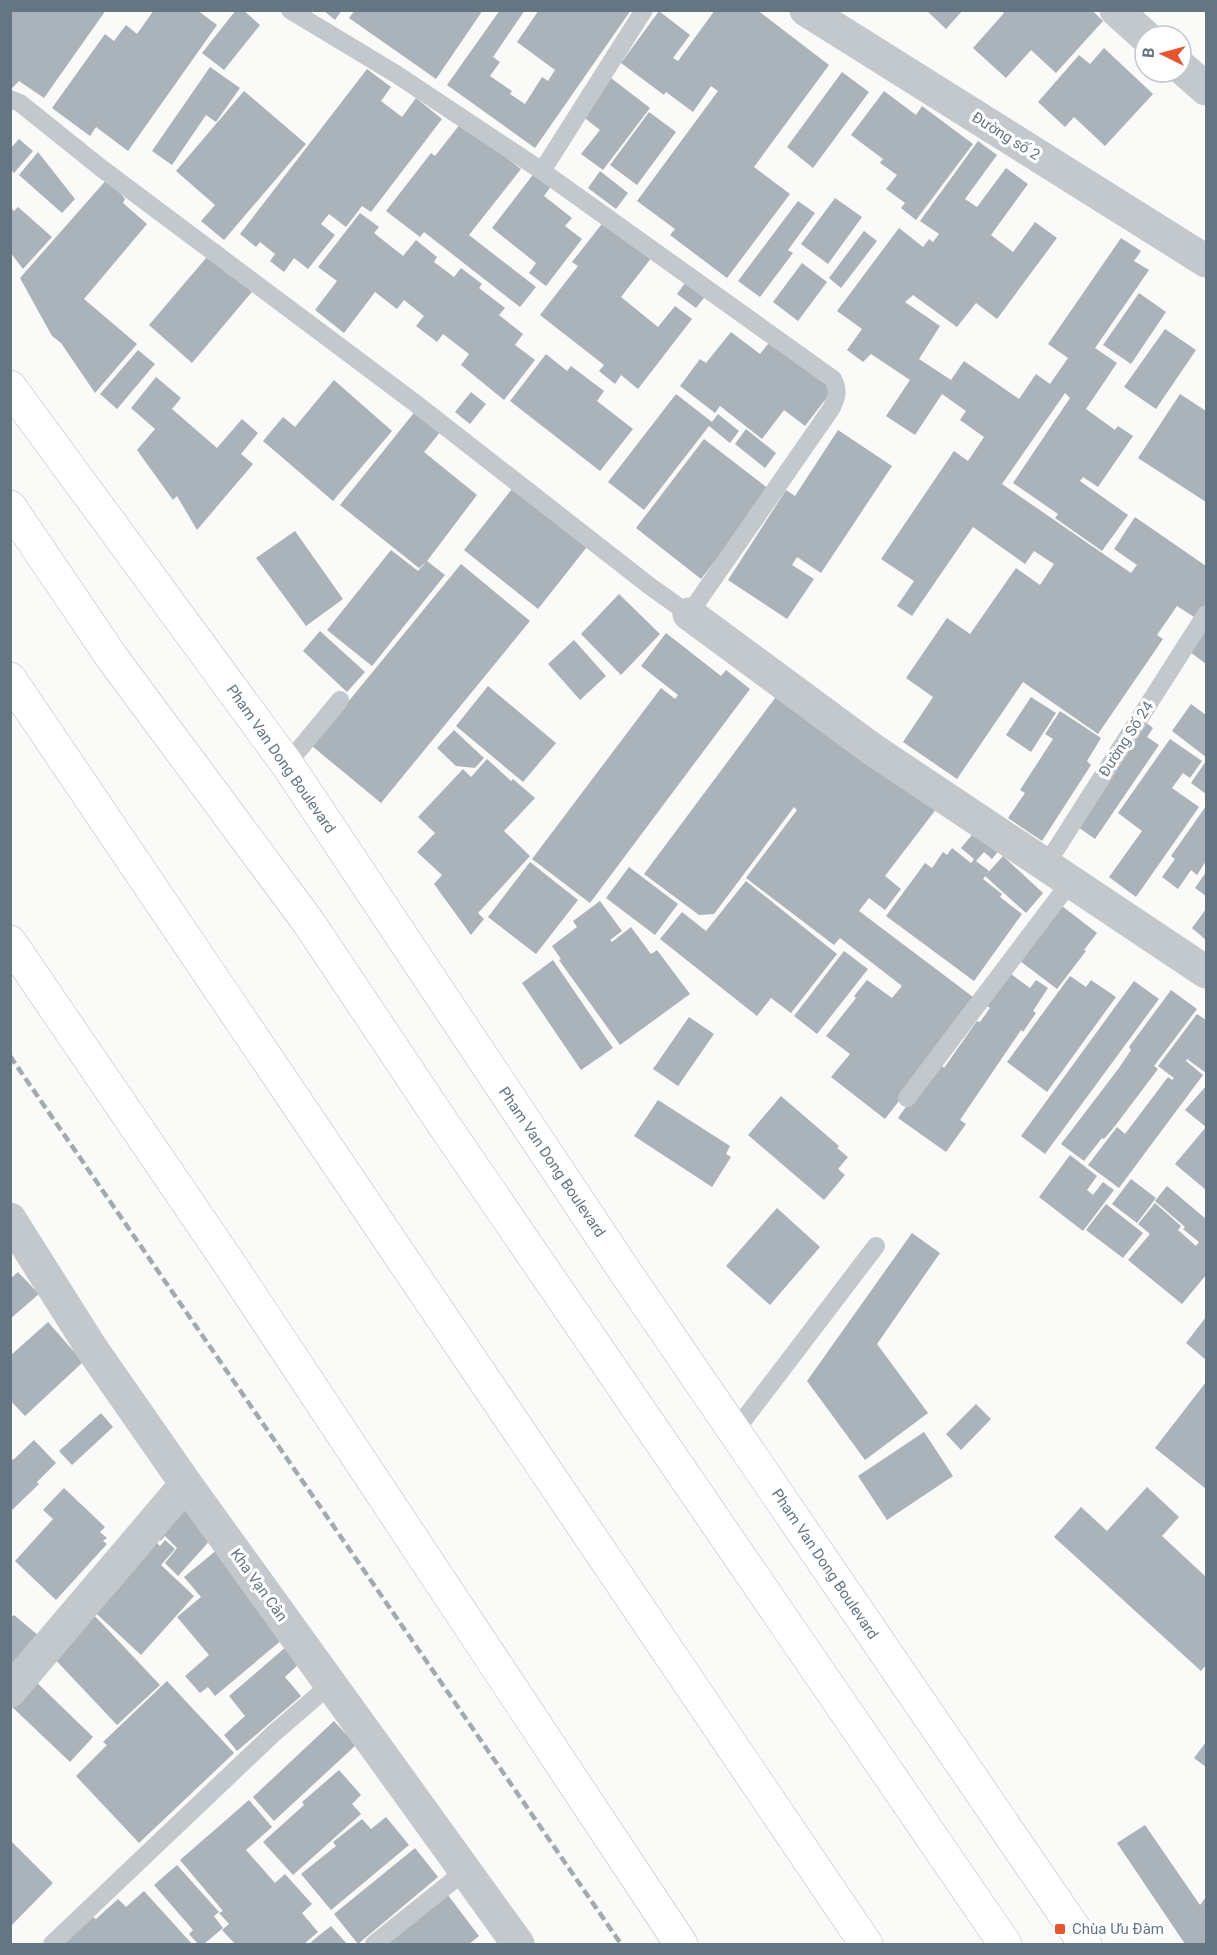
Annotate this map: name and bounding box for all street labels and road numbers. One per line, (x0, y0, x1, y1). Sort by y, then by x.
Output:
street label: Đường số 2 (969, 108, 1043, 164)
street label: Pham Van Dong Boulevard (223, 681, 339, 837)
street label: Đường Số 24 (1095, 697, 1157, 780)
street label: Pham Van Dong Boulevard (495, 1083, 609, 1241)
street label: Pham Van Dong Boulevard (768, 1485, 882, 1643)
street label: Kha Vạn Cân (227, 1545, 291, 1625)

